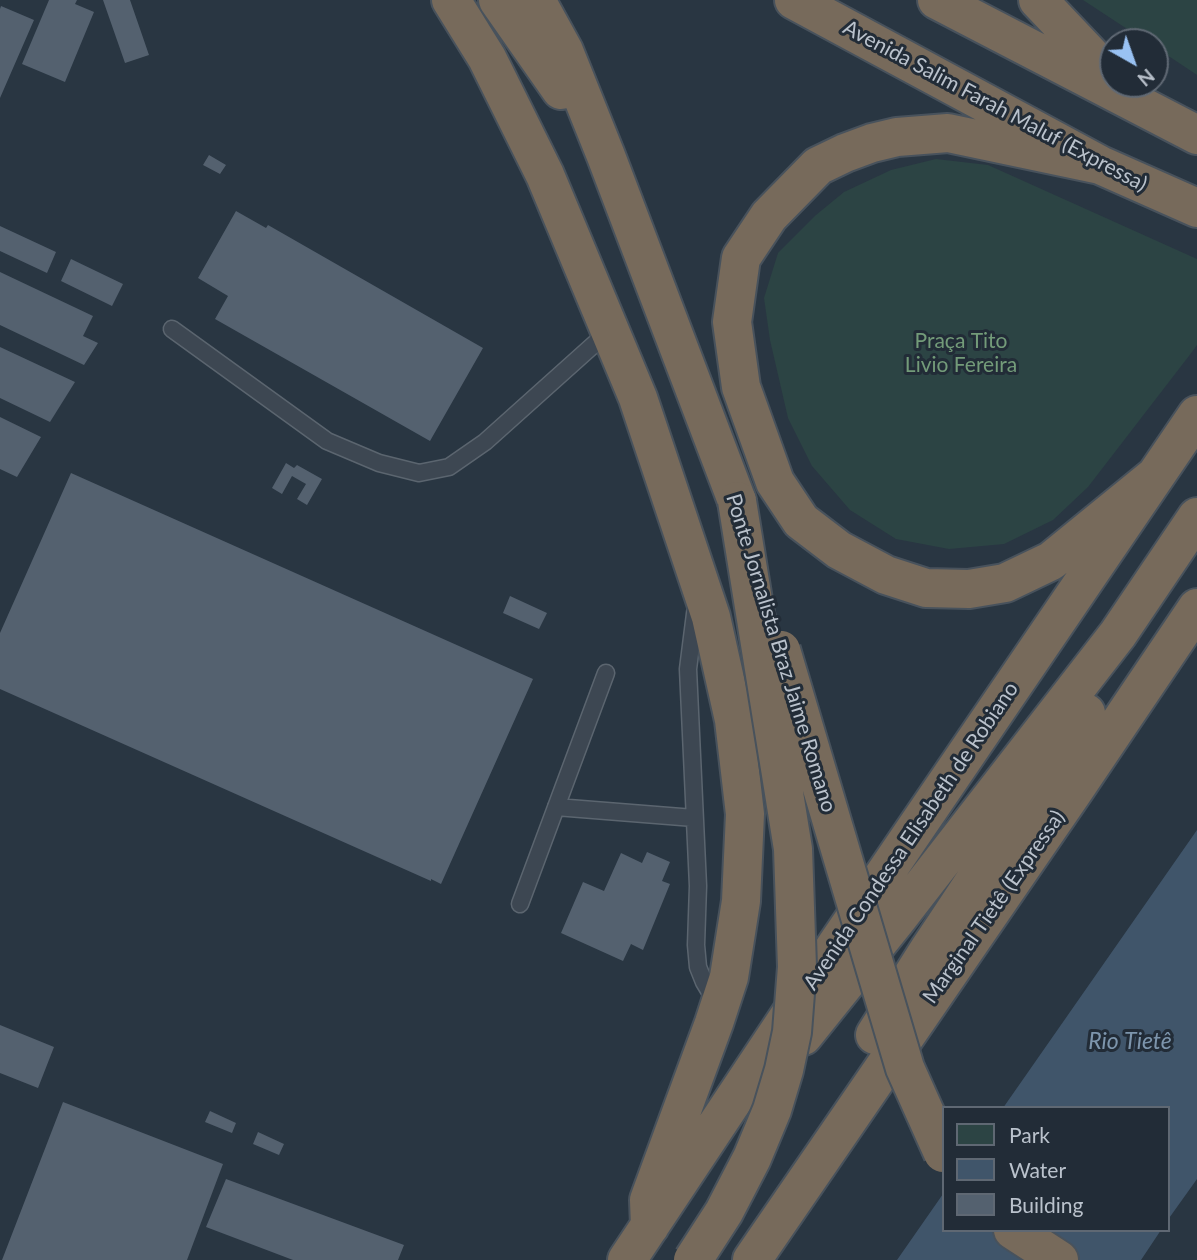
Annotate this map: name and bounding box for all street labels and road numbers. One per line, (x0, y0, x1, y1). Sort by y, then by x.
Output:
street label: Avenida Salim Farah Maluf (Expressa) (839, 15, 1151, 197)
street label: Ponte Jornalista Braz Jaime Romano (720, 491, 842, 815)
street label: Avenida Condessa Elisabeth de Robiano (798, 677, 1024, 995)
street label: Marginal Tietê (Expressa) (918, 806, 1070, 1008)

